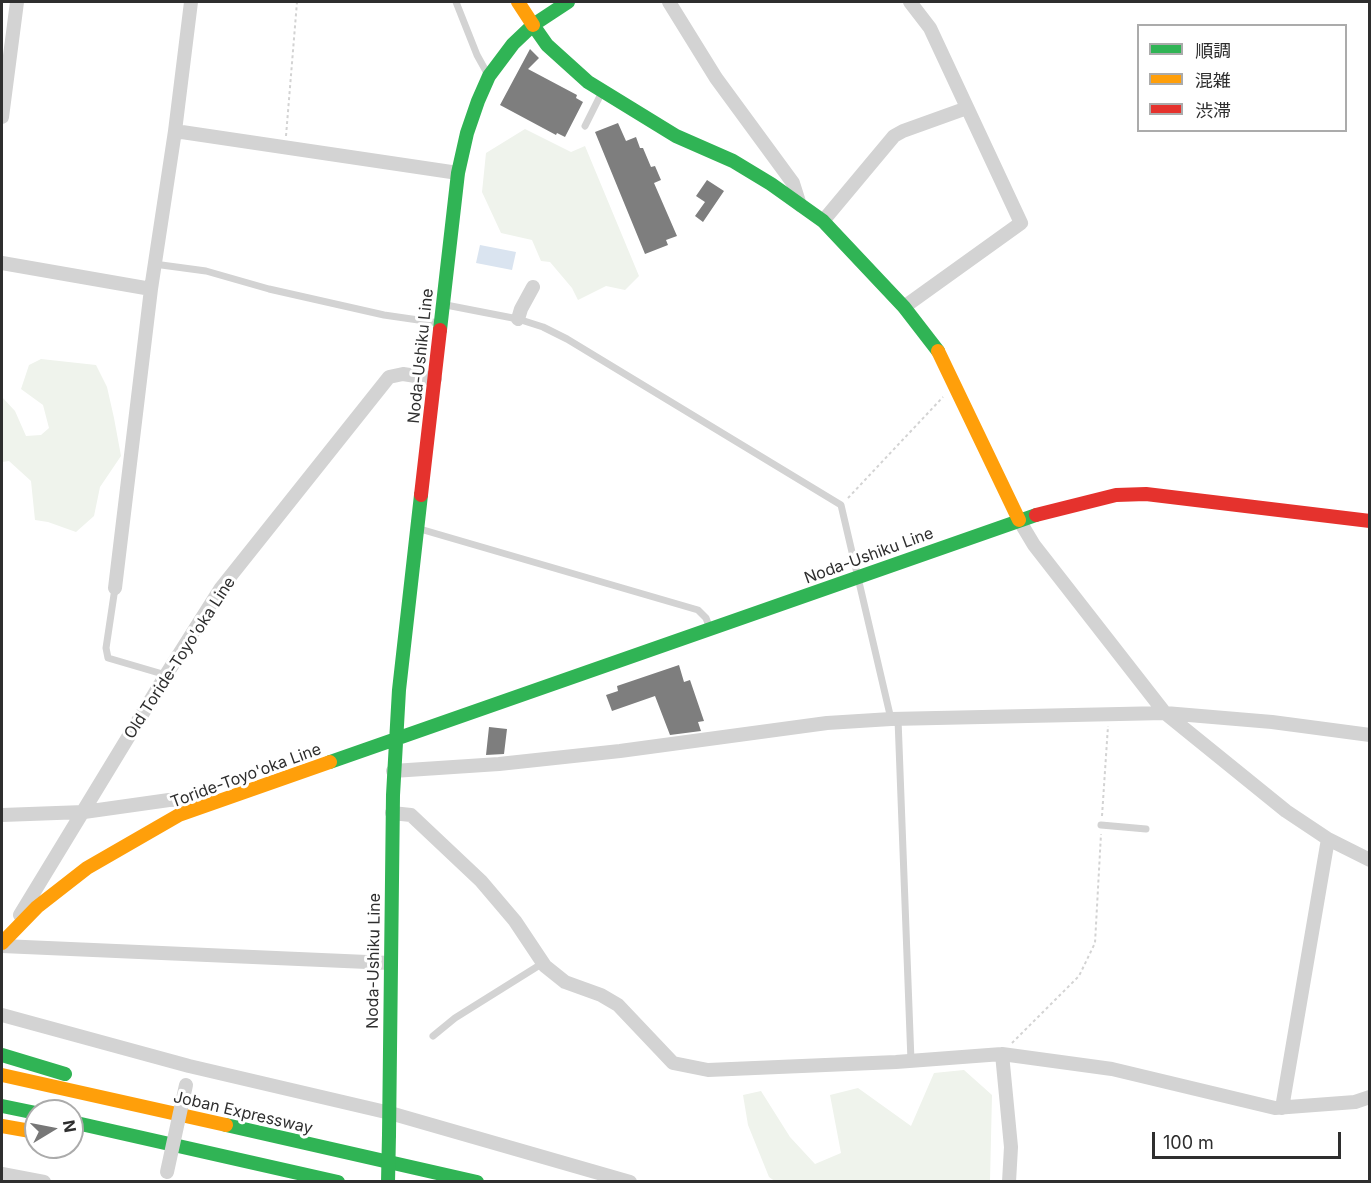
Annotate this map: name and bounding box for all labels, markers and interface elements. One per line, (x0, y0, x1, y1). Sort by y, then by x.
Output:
legend (1137, 24, 1347, 132)
text: 順調 (1195, 40, 1231, 61)
text: 混雑 (1195, 70, 1231, 91)
text: 渋滞 (1195, 100, 1231, 121)
street label: Noda-Ushiku Line (404, 287, 438, 425)
street label: Noda-Ushiku Line (802, 524, 936, 588)
street label: Old Toride-Toyo'oka Line (120, 573, 240, 743)
street label: Toride-Toyo'oka Line (168, 740, 324, 812)
street label: Noda-Ushiku Line (363, 893, 385, 1029)
street label: Joban Expressway (171, 1088, 315, 1138)
north arrow (24, 1099, 84, 1159)
text: N (59, 1118, 81, 1134)
scale bar (1155, 1120, 1344, 1158)
text: 100 m (1163, 1132, 1214, 1153)

